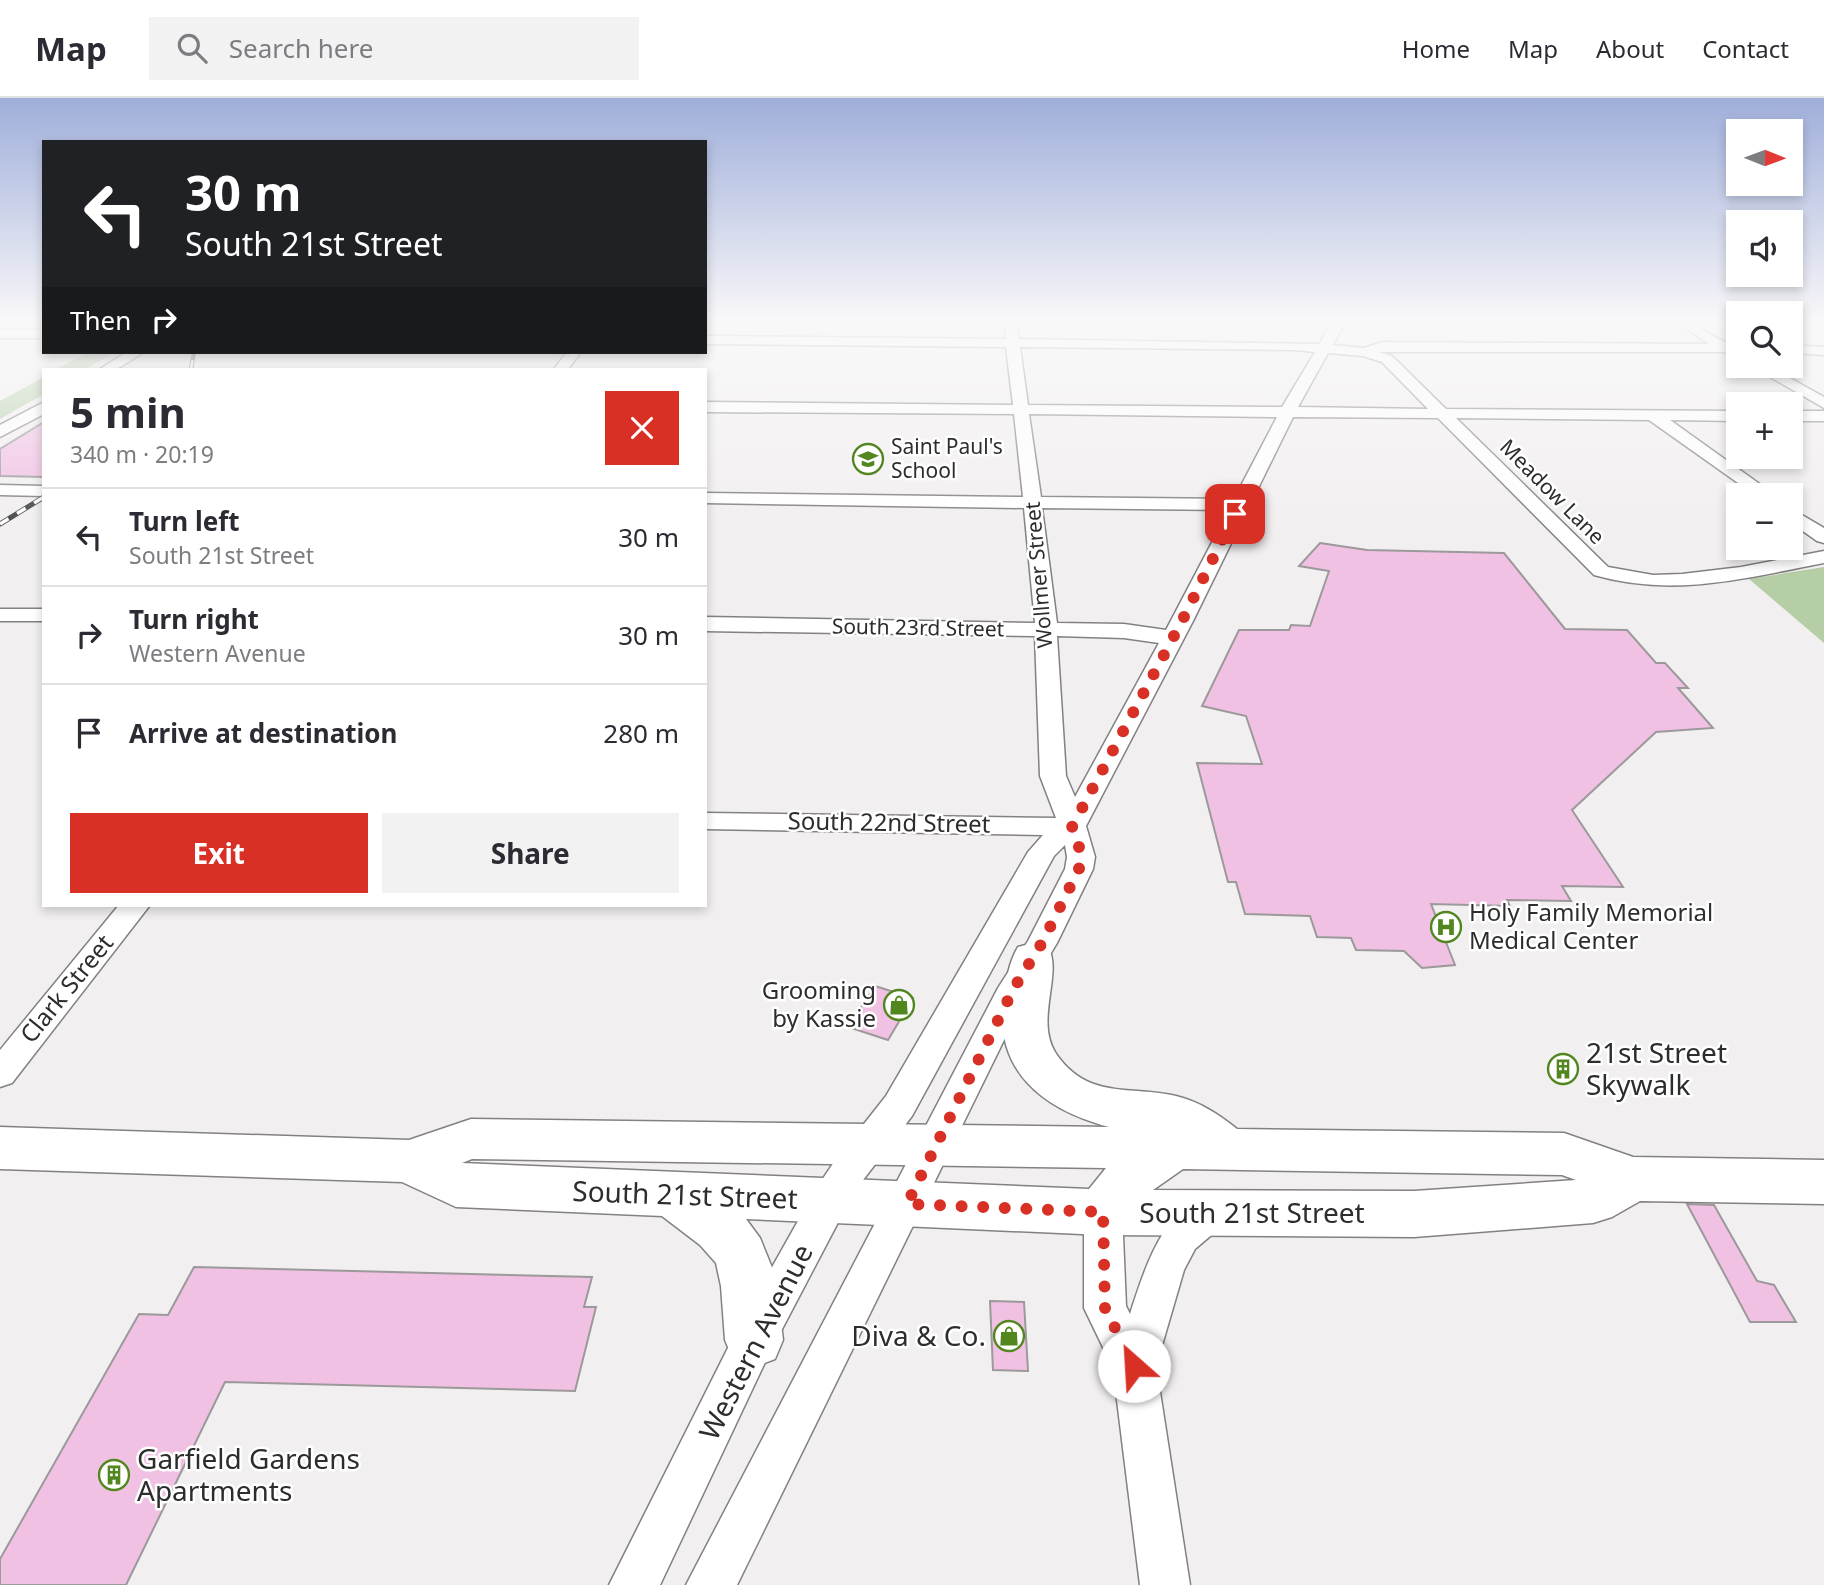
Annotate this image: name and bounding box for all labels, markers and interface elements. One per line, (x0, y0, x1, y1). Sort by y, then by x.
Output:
search box (149, 17, 639, 80)
text: Map (35, 26, 107, 71)
icon: search (173, 29, 211, 67)
text: Search here (229, 30, 373, 66)
text: Home (1402, 32, 1470, 65)
text: Map (1508, 32, 1558, 65)
text: About (1596, 32, 1664, 65)
text: Contact (1702, 32, 1789, 65)
north arrow (1726, 119, 1802, 196)
map controls (1726, 119, 1803, 560)
text: 30 m (185, 159, 302, 225)
icon: left (70, 168, 161, 259)
button: sound (1726, 210, 1803, 287)
text: South 21st Street (185, 222, 443, 265)
icon: right (145, 301, 183, 339)
button: search (1726, 301, 1803, 378)
text: Then (70, 302, 131, 338)
text: 5 min (70, 383, 186, 440)
button: close (605, 391, 679, 465)
button: + (1726, 392, 1803, 469)
place label: Saint Paul's School (891, 432, 1003, 484)
street label: Meadow Lane (1494, 433, 1611, 550)
text: 340 m · 20:19 (70, 438, 214, 470)
school or university icon: Saint Paul's School (851, 442, 885, 476)
button: − (1726, 483, 1803, 560)
pin (1205, 484, 1265, 544)
icon: arrive (1216, 495, 1254, 533)
street label: Wollmer Street (1018, 500, 1058, 649)
text: Turn left (129, 503, 240, 539)
icon: left (70, 518, 108, 556)
text: 30 m (618, 519, 679, 555)
text: South 21st Street (129, 539, 314, 571)
text: Turn right (129, 601, 259, 637)
street label: South 23rd Street (832, 611, 1005, 643)
icon: right (70, 616, 108, 654)
text: 30 m (618, 617, 679, 653)
text: Western Avenue (129, 637, 306, 669)
icon: arrive (70, 714, 108, 752)
text: Arrive at destination (129, 715, 398, 751)
text: 280 m (603, 715, 679, 751)
street label: South 22nd Street (787, 803, 991, 840)
button: Exit (70, 813, 368, 893)
button: Share (382, 813, 679, 893)
place label: Holy Family Memorial Medical Center (1469, 895, 1713, 956)
hospital icon: Holy Family Memorial Medical Center (1429, 910, 1463, 944)
street label: Clark Street (12, 927, 120, 1049)
place label: Grooming by Kassie (762, 973, 876, 1034)
shop icon: Grooming by Kassie (882, 988, 916, 1022)
place label: 21st Street Skywalk (1586, 1033, 1727, 1103)
building icon: 21st Street Skywalk (1546, 1052, 1580, 1086)
street label: South 21st Street (572, 1171, 798, 1217)
street label: South 21st Street (1139, 1193, 1365, 1231)
street label: Western Avenue (689, 1237, 821, 1446)
place label: Diva & Co. (851, 1316, 986, 1354)
shop icon: Diva & Co. (992, 1319, 1026, 1353)
position arrow (1097, 1329, 1171, 1403)
place label: Garfield Gardens Apartments (137, 1439, 360, 1509)
building icon: Garfield Gardens Apartments (97, 1458, 131, 1492)

